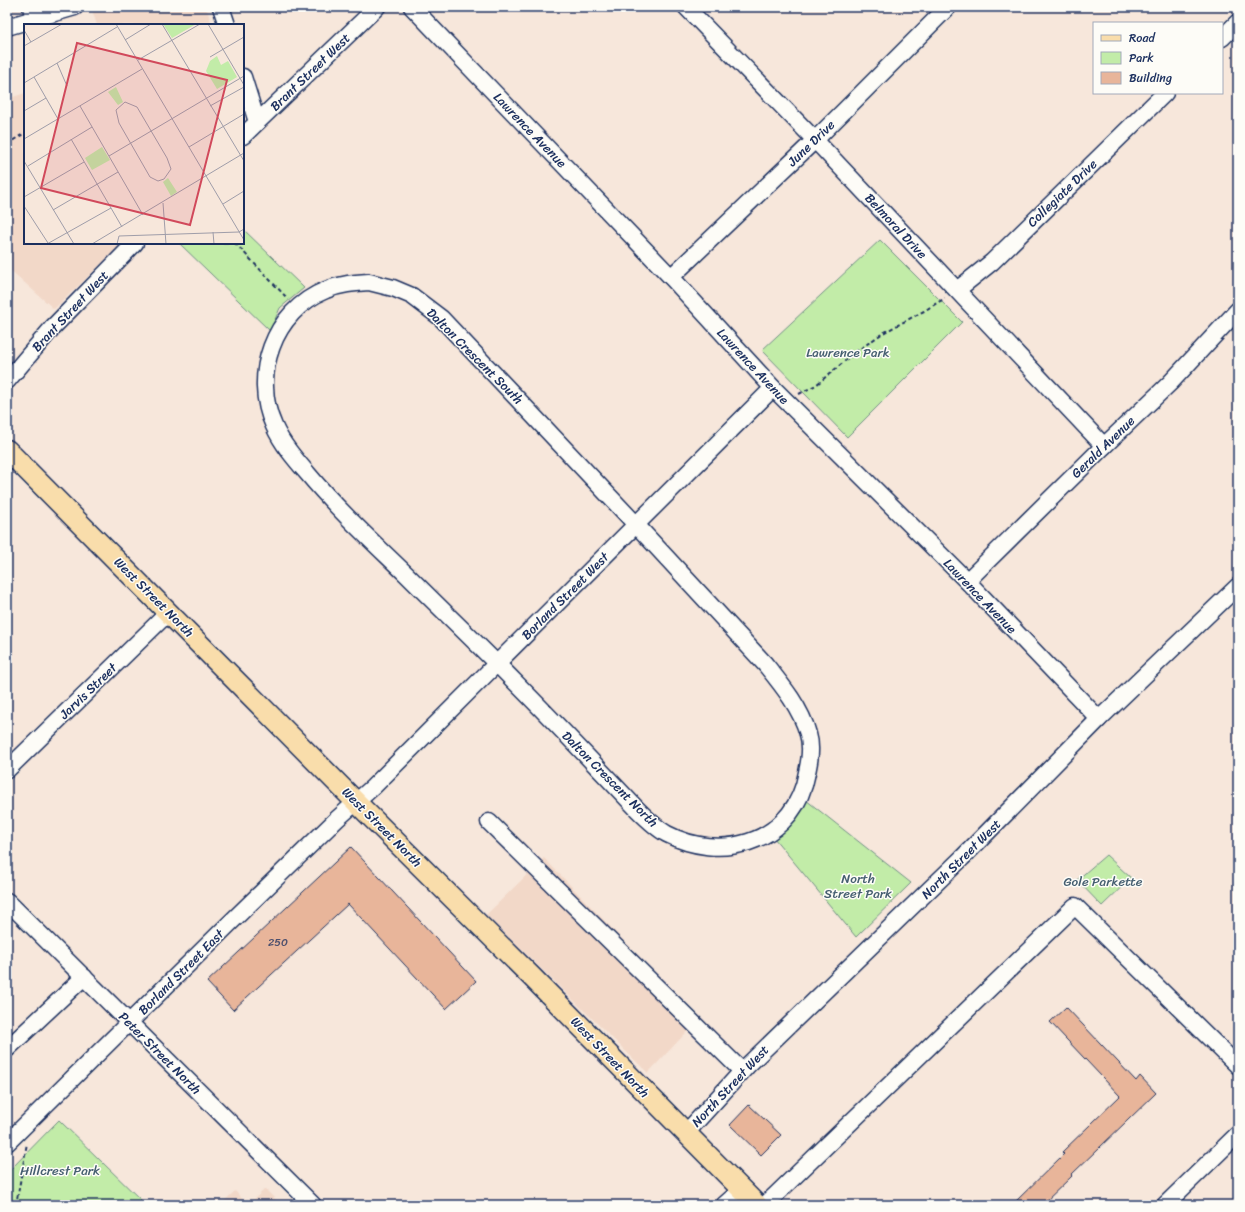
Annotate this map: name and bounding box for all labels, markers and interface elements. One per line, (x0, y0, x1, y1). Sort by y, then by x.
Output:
legend (1093, 22, 1223, 94)
inset map (24, 24, 244, 244)
street label: Brant Street West (264, 27, 356, 117)
text: Road (1129, 27, 1156, 49)
text: Park (1129, 47, 1154, 69)
text: Building (1129, 67, 1172, 89)
street label: Lawrence Avenue (488, 87, 572, 173)
street label: June Drive (781, 114, 841, 173)
street label: Collegiate Drive (1021, 153, 1103, 233)
street label: Belmoral Drive (859, 188, 933, 265)
street label: Brant Street West (26, 265, 114, 357)
street label: Dalton Crescent South (421, 302, 529, 410)
street label: Lawrence Avenue (711, 322, 795, 410)
park label: Lawrence Park (806, 341, 890, 364)
street label: Gerald Avenue (1065, 410, 1141, 484)
street label: Borland Street West (516, 546, 615, 645)
street label: West Street North (108, 551, 200, 643)
street label: Lawrence Avenue (938, 553, 1022, 639)
street label: Jarvis Street (53, 657, 123, 726)
street label: Dalton Crescent North (556, 725, 664, 833)
street label: West Street North (336, 781, 428, 873)
street label: North Street West (915, 813, 1007, 905)
park label: North Street Park (824, 867, 892, 905)
park label: Gole Parkette (1064, 870, 1143, 893)
street label: Borland Street East (132, 923, 230, 1021)
house number: 250 (268, 933, 288, 952)
street label: Peter Street North (113, 1006, 207, 1100)
street label: West Street North (565, 1011, 655, 1103)
street label: North Street West (685, 1039, 775, 1133)
park label: Hillcrest Park (20, 1159, 100, 1182)

